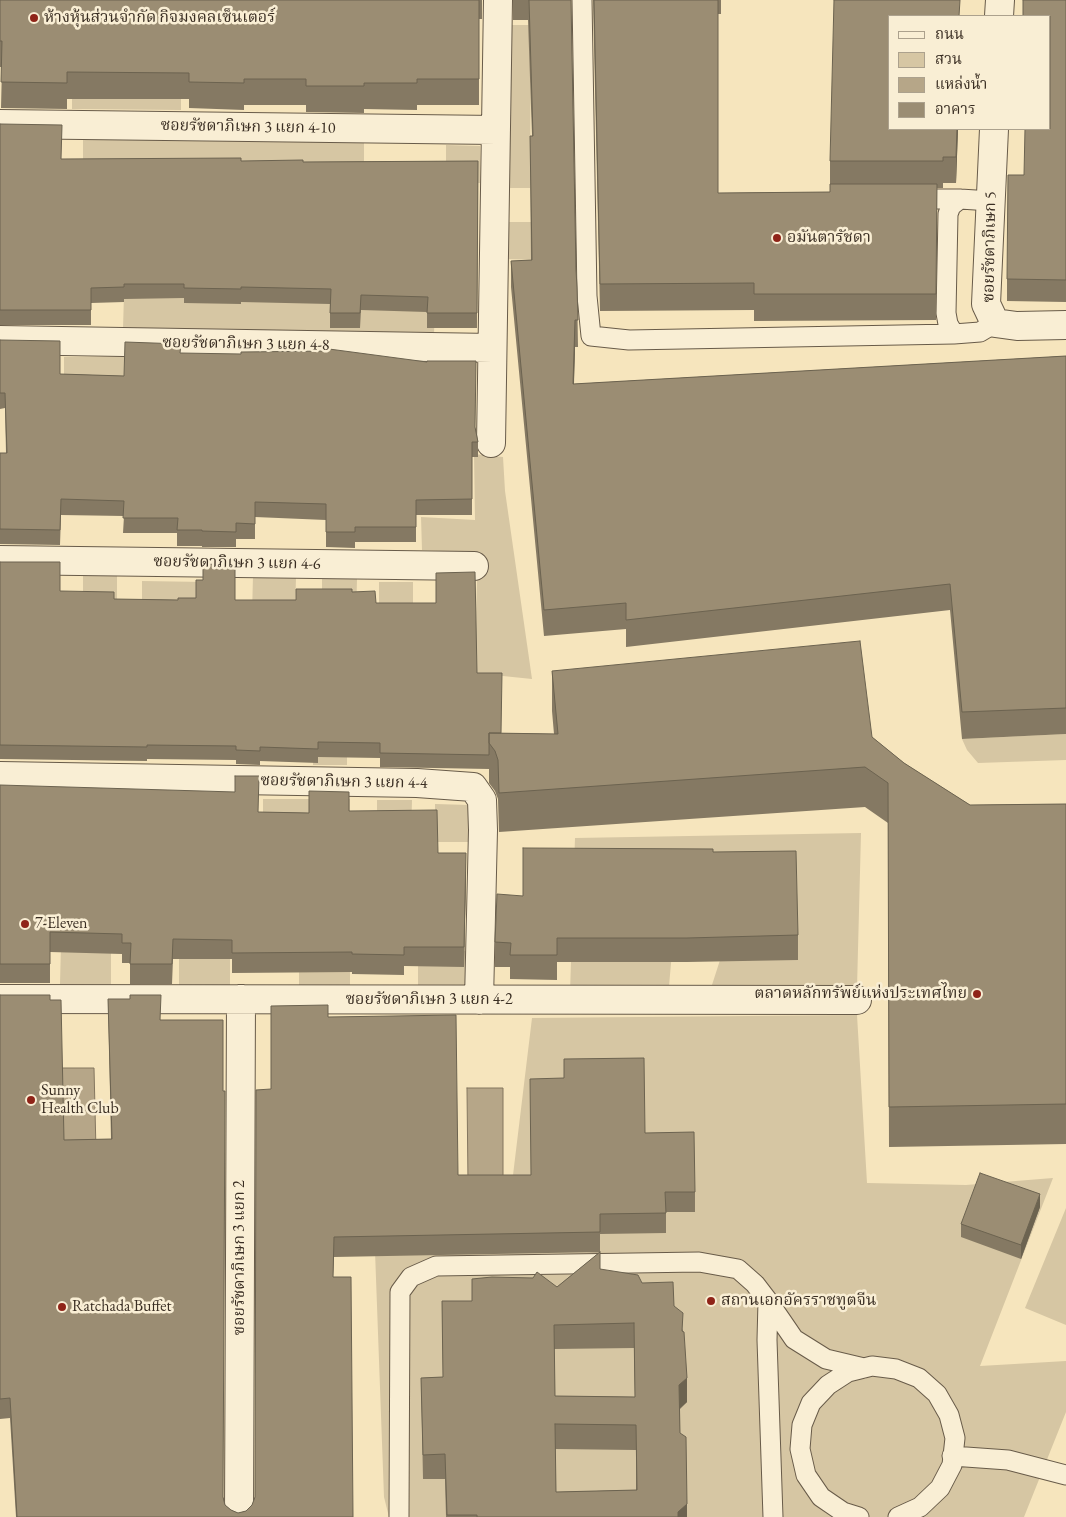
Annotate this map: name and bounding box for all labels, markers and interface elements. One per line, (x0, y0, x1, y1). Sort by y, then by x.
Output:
place label: ห้างหุ้นส่วนจำกัด กิจมงคลเซ็นเตอร์ (44, 8, 275, 28)
marker: ห้างหุ้นส่วนจำกัด กิจมงคลเซ็นเตอร์ (28, 12, 40, 24)
legend (888, 15, 1051, 130)
text: ถนน (935, 24, 964, 43)
text: สวน (935, 49, 962, 68)
text: แหล่งน้ำ (935, 74, 987, 93)
text: อาคาร (935, 99, 975, 118)
street label: ซอยรัชดาภิเษก 3 แยก 4-10 (160, 116, 336, 138)
street label: ซอยรัชดาภิเษก 5 (979, 191, 1001, 303)
place label: อมันตารัชดา (787, 228, 871, 248)
marker: อมันตารัชดา (771, 232, 783, 244)
street label: ซอยรัชดาภิเษก 3 แยก 4-8 (162, 333, 330, 355)
street label: ซอยรัชดาภิเษก 3 แยก 4-6 (153, 552, 321, 574)
street label: ซอยรัชดาภิเษก 3 แยก 4-4 (260, 771, 428, 793)
place label: 7-Eleven (35, 914, 87, 934)
marker: 7-Eleven (19, 918, 31, 930)
place label: ตลาดหลักทรัพย์แห่งประเทศไทย (754, 984, 967, 1004)
marker: ตลาดหลักทรัพย์แห่งประเทศไทย (971, 988, 983, 1000)
street label: ซอยรัชดาภิเษก 3 แยก 4-2 (345, 990, 513, 1010)
place label: Sunny Health Club (41, 1081, 119, 1119)
marker: Sunny Health Club (25, 1094, 37, 1106)
street label: ซอยรัชดาภิเษก 3 แยก 2 (230, 1180, 250, 1336)
place label: สถานเอกอัครราชทูตจีน (721, 1291, 876, 1311)
marker: สถานเอกอัครราชทูตจีน (705, 1295, 717, 1307)
place label: Ratchada Buffet (72, 1297, 172, 1317)
marker: Ratchada Buffet (56, 1301, 68, 1313)

